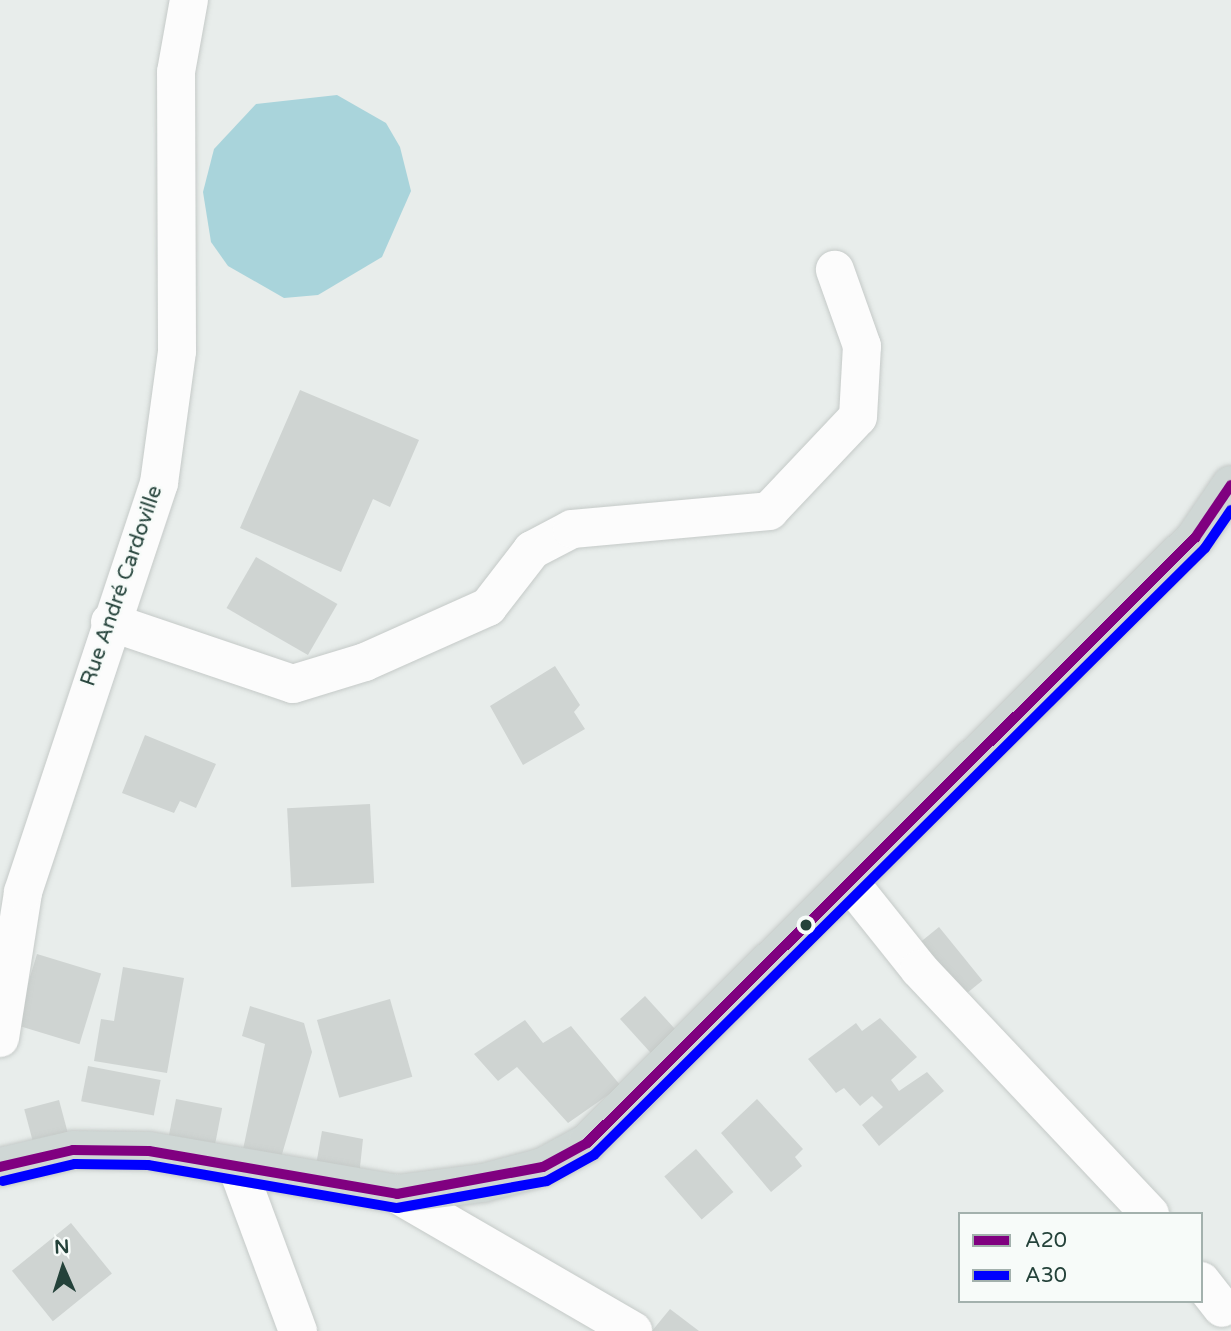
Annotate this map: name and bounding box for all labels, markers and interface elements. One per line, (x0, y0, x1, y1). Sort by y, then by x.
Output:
street label: Rue André Cardoville (76, 482, 168, 690)
unlabelled marker (799, 918, 813, 932)
legend (958, 1212, 1203, 1303)
text: A20 (1025, 1228, 1067, 1253)
north arrow (28, 1233, 98, 1303)
text: N (54, 1236, 70, 1258)
text: A30 (1025, 1263, 1067, 1288)

